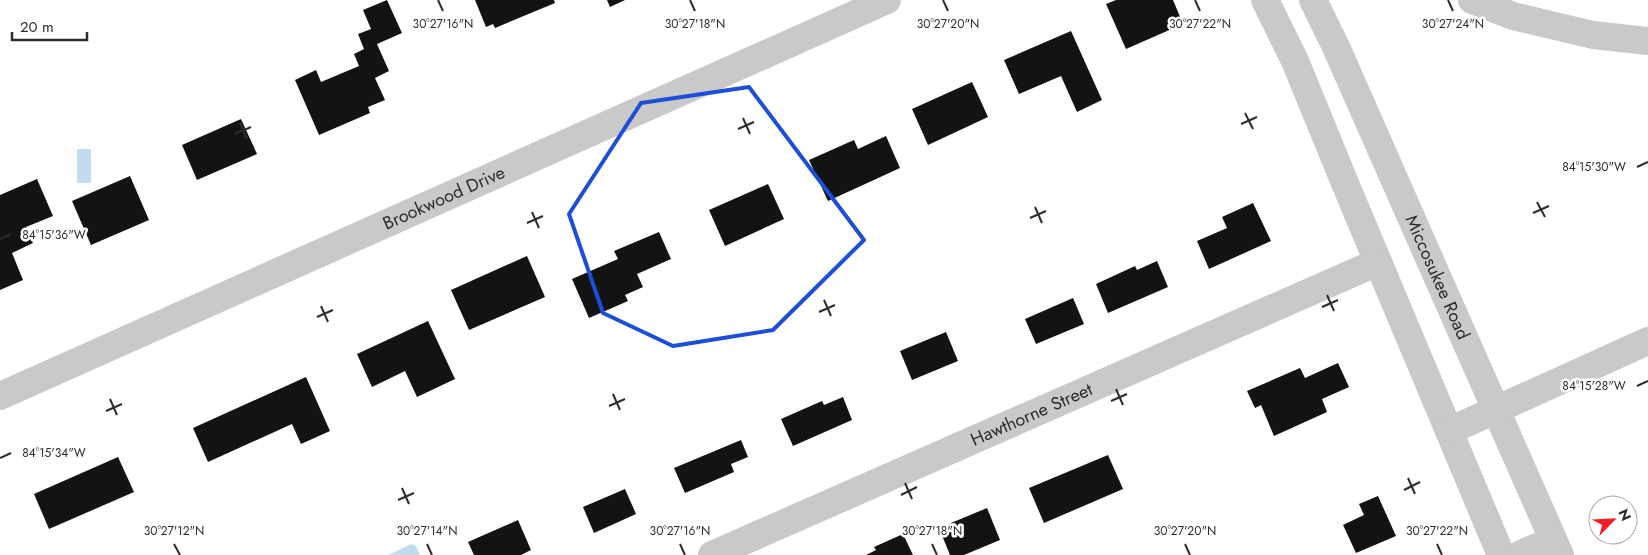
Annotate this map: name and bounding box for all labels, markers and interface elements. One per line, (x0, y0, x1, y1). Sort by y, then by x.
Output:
scale bar (12, 10, 88, 42)
text: 30°27'16"N (413, 15, 473, 33)
text: 30°27'18"N (665, 15, 725, 33)
text: 30°27'20"N (917, 15, 979, 33)
text: 30°27'22"N (1169, 15, 1231, 33)
text: 30°27'24"N (1422, 15, 1484, 33)
text: 20 m (20, 16, 54, 38)
text: 84°15'30"W (1562, 158, 1626, 176)
street label: Brookwood Drive (379, 159, 509, 236)
street label: Miccosukee Road (1399, 211, 1476, 344)
text: 84°15'36"W (22, 226, 86, 244)
street label: Hawthorne Street (966, 376, 1097, 453)
text: 84°15'28"W (1562, 377, 1626, 395)
text: 84°15'34"W (22, 444, 86, 462)
north arrow (1588, 495, 1638, 545)
text: N (1613, 506, 1636, 524)
text: 30°27'12"N (144, 522, 204, 540)
text: 30°27'14"N (397, 522, 457, 540)
text: 30°27'16"N (650, 522, 710, 540)
text: 30°27'18"N (902, 522, 962, 540)
text: 30°27'20"N (1154, 522, 1216, 540)
text: 30°27'22"N (1406, 522, 1468, 540)

